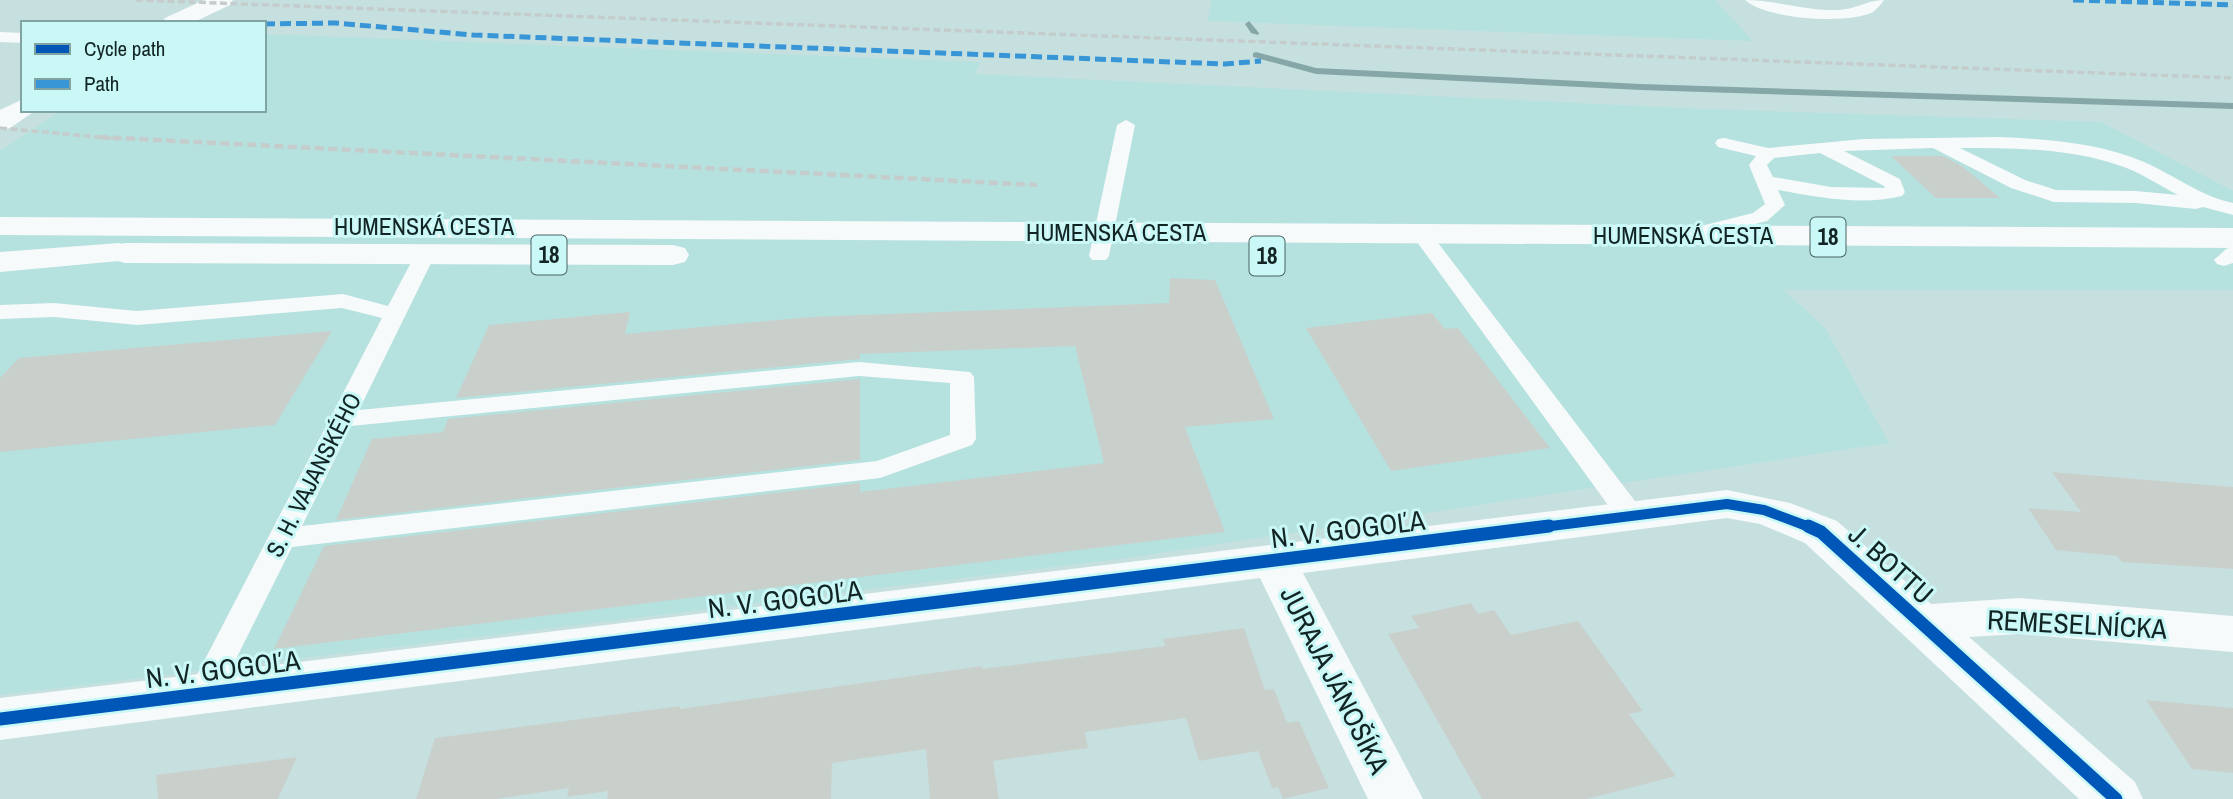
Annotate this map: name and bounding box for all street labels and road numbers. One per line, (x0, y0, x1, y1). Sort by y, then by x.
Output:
street label: HUMENSKÁ CESTA (334, 210, 515, 242)
street label: HUMENSKÁ CESTA (1026, 216, 1207, 248)
road number: 18 (1811, 218, 1846, 256)
street label: HUMENSKÁ CESTA (1593, 219, 1774, 251)
road number: 18 (532, 236, 566, 274)
road number: 18 (1250, 236, 1284, 276)
street label: S. H. VAJANSKÉHO (258, 387, 368, 562)
street label: N. V. GOGOĽA (1269, 501, 1428, 557)
street label: J. BOTTU (1840, 516, 1942, 612)
street label: N. V. GOGOĽA (706, 571, 865, 627)
street label: JURAJA JÁNOŠÍKA (1271, 580, 1399, 781)
street label: REMESELNÍCKA (1986, 600, 2169, 648)
street label: N. V. GOGOĽA (144, 641, 303, 697)

